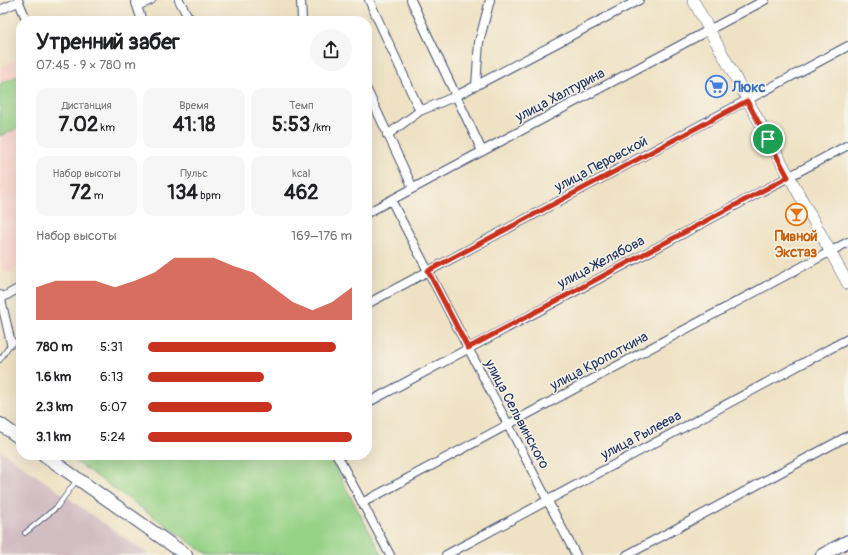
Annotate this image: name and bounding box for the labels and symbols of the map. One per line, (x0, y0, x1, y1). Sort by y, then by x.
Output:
street label: улица Халтурина (512, 64, 608, 126)
supermarket icon: Люкс (704, 74, 730, 100)
place label: Люкс (731, 79, 766, 96)
pin (751, 122, 785, 156)
street label: улица Перовской (551, 132, 650, 196)
bar icon: Пивной Экстаз (783, 201, 809, 227)
place label: Пивной Экстаз (775, 228, 818, 261)
street label: улица Желябова (554, 232, 647, 293)
street label: улица Кропоткина (546, 328, 651, 394)
street label: улица Сельвинского (481, 355, 553, 472)
street label: улица Рылеева (597, 407, 684, 464)

